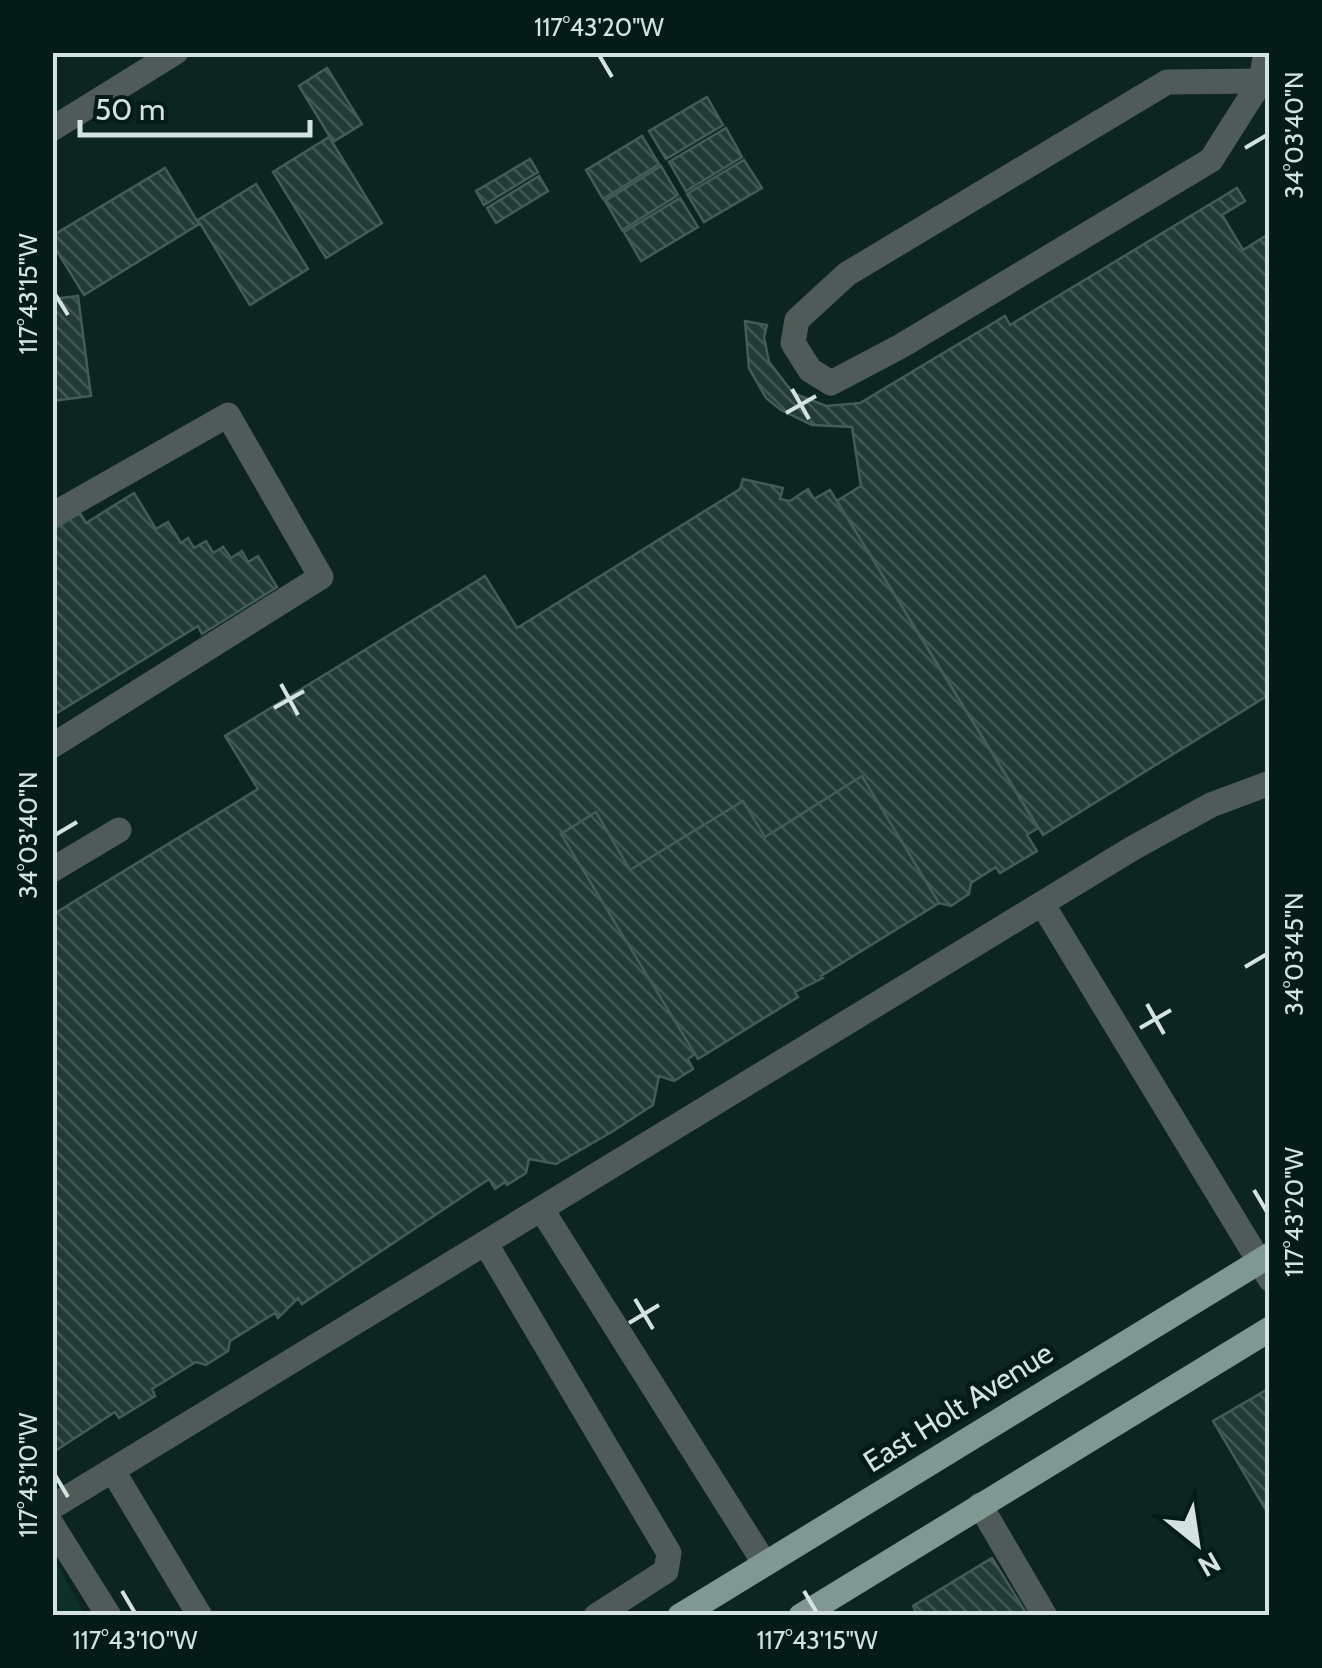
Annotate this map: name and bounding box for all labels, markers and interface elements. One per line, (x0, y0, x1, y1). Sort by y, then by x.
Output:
text: 117°43'20"W (534, 12, 664, 42)
text: 34°03'40"N (1279, 71, 1309, 199)
scale bar (80, 75, 310, 137)
text: 50 m (95, 91, 165, 128)
text: 117°43'15"W (13, 233, 43, 355)
text: 34°03'40"N (13, 771, 43, 899)
text: 34°03'45"N (1279, 892, 1309, 1016)
text: 117°43'20"W (1279, 1147, 1309, 1277)
street label: East Holt Avenue (856, 1334, 1060, 1480)
text: 117°43'10"W (13, 1412, 43, 1538)
north arrow (1147, 1493, 1247, 1593)
text: N (1192, 1545, 1227, 1584)
text: 117°43'10"W (72, 1625, 198, 1655)
text: 117°43'15"W (756, 1625, 878, 1655)

